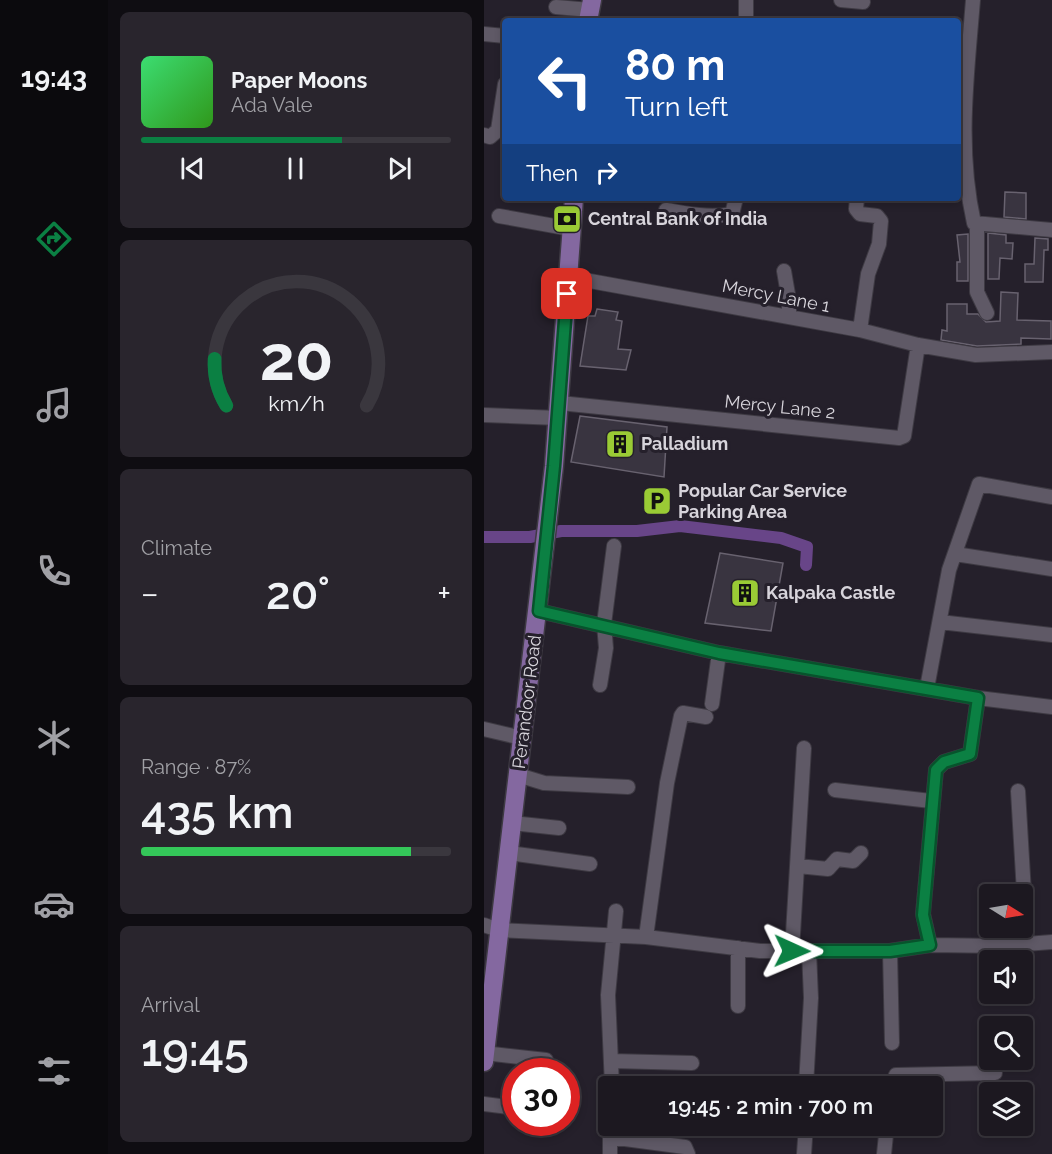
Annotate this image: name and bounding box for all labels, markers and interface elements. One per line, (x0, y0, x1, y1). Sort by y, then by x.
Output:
text: 80 m (625, 41, 725, 90)
icon: left (526, 42, 604, 120)
text: 19:43 (21, 62, 87, 93)
text: Paper Moons (231, 67, 367, 93)
text: Turn left (625, 91, 728, 122)
text: Ada Vale (231, 93, 313, 117)
icon: previous (176, 152, 209, 185)
icon: pause (279, 152, 312, 185)
icon: next (383, 152, 416, 185)
icon: right (590, 156, 623, 189)
text: Then (526, 160, 578, 186)
bank icon: Central Bank of India (551, 203, 583, 235)
place label: Central Bank of India (588, 208, 767, 229)
icon: directions (33, 218, 75, 260)
pin (541, 268, 592, 319)
street label: Mercy Lane 1 (720, 275, 832, 316)
icon: arrive (550, 277, 583, 310)
text: 20 (259, 321, 333, 395)
icon: music (33, 384, 75, 426)
street label: Mercy Lane 2 (724, 390, 836, 423)
text: km/h (268, 391, 324, 416)
building icon: Palladium (604, 428, 636, 460)
place label: Palladium (641, 433, 728, 454)
place label: Popular Car Service Parking Area (678, 480, 847, 522)
parking icon: Popular Car Service Parking Area (641, 485, 673, 517)
text: Climate (141, 536, 212, 560)
icon: phone (33, 550, 75, 592)
text: 20° (266, 567, 330, 620)
text: − (141, 574, 159, 613)
text: + (437, 574, 451, 613)
building icon: Kalpaka Castle (729, 577, 761, 609)
place label: Kalpaka Castle (766, 582, 896, 603)
street label: Perandoor Road (508, 634, 545, 770)
icon: climate (33, 717, 75, 759)
text: Range · 87% (141, 755, 251, 779)
text: 435 km (141, 786, 293, 839)
icon: car (33, 883, 75, 925)
north arrow (979, 884, 1033, 938)
map controls (979, 884, 1033, 1136)
position arrow (760, 919, 824, 983)
button: sound (979, 950, 1033, 1004)
text: Arrival (141, 993, 200, 1017)
button: search (979, 1016, 1033, 1070)
text: 19:45 (141, 1024, 249, 1077)
icon: filters (33, 1050, 75, 1092)
speed limit sign: 30 (502, 1058, 580, 1136)
button: layers (979, 1082, 1033, 1136)
text: 19:45 · 2 min · 700 m (668, 1093, 873, 1119)

